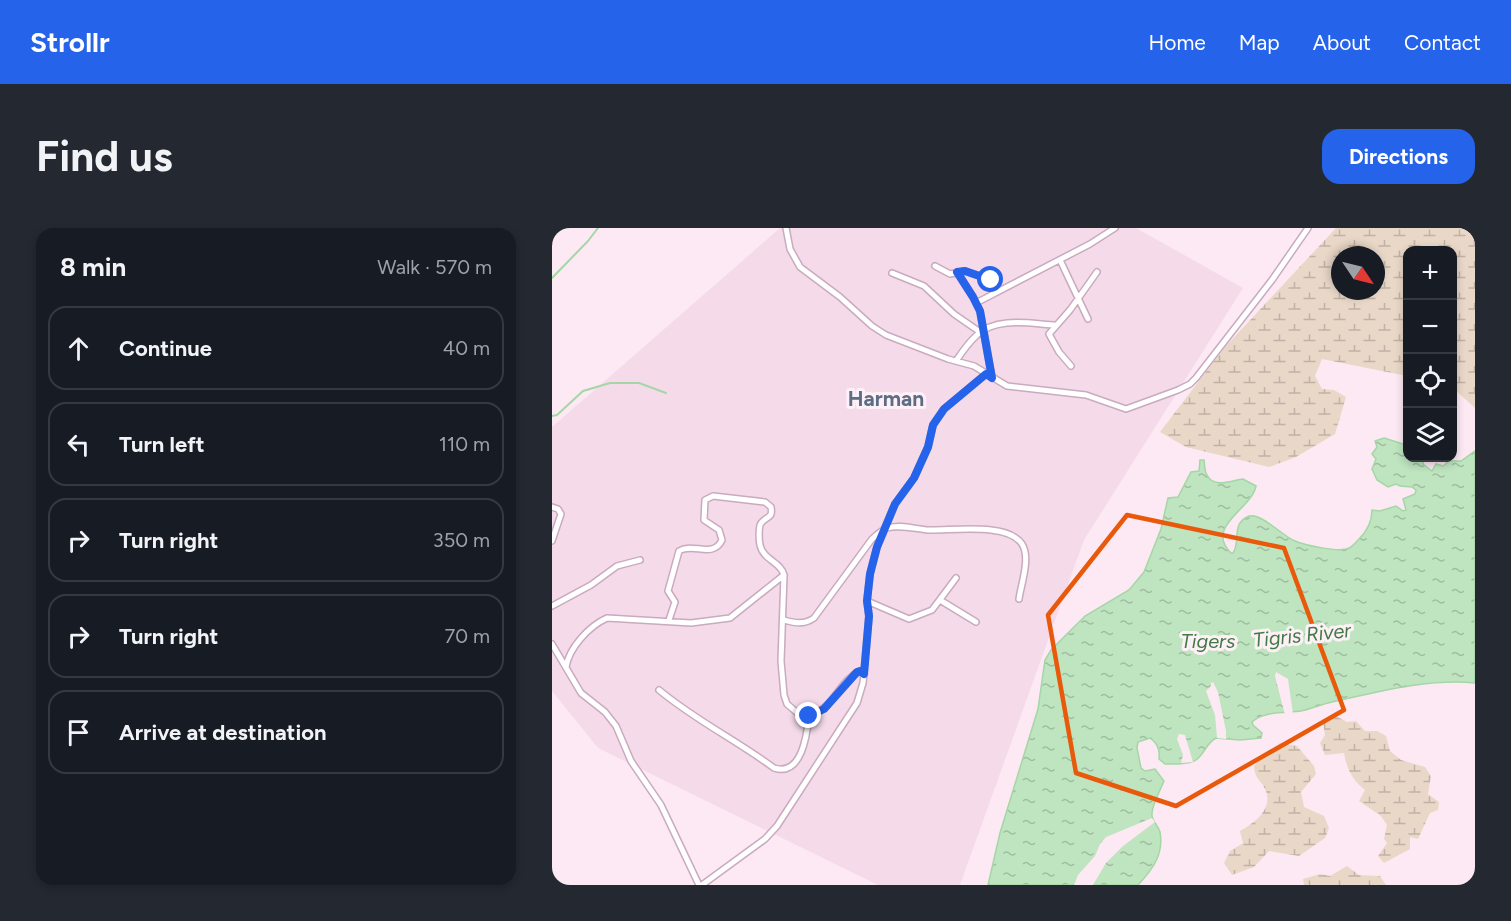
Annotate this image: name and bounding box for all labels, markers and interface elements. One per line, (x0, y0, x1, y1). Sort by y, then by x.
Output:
text: Strollr (30, 25, 110, 59)
text: Home (1149, 30, 1206, 55)
text: Map (1239, 30, 1280, 55)
text: About (1313, 30, 1371, 55)
text: Contact (1404, 30, 1481, 55)
button: Directions (1322, 129, 1475, 184)
text: Find us (36, 131, 173, 182)
north arrow (1331, 246, 1385, 300)
map controls (1403, 246, 1457, 462)
button: + (1403, 246, 1457, 300)
text: 8 min (60, 251, 126, 283)
text: Walk · 570 m (377, 255, 492, 279)
route start (977, 266, 1003, 292)
button: − (1403, 300, 1457, 354)
icon: ahead (62, 332, 95, 365)
text: Continue (119, 335, 212, 362)
text: 40 m (443, 336, 490, 360)
button: locate (1403, 354, 1457, 408)
district label: Harman (848, 386, 924, 411)
button: layers (1403, 408, 1457, 462)
icon: left (62, 428, 95, 461)
text: Turn left (119, 431, 205, 458)
text: 110 m (439, 432, 490, 456)
icon: right (62, 524, 95, 557)
text: Turn right (119, 527, 218, 554)
text: 350 m (433, 528, 490, 552)
water label: Tigris River (1252, 618, 1353, 652)
icon: right (62, 620, 95, 653)
text: Turn right (119, 623, 218, 650)
text: 70 m (444, 624, 490, 648)
water label: Tigers (1181, 629, 1236, 653)
route end (795, 702, 821, 728)
icon: arrive (62, 716, 95, 749)
text: Arrive at destination (119, 719, 327, 746)

